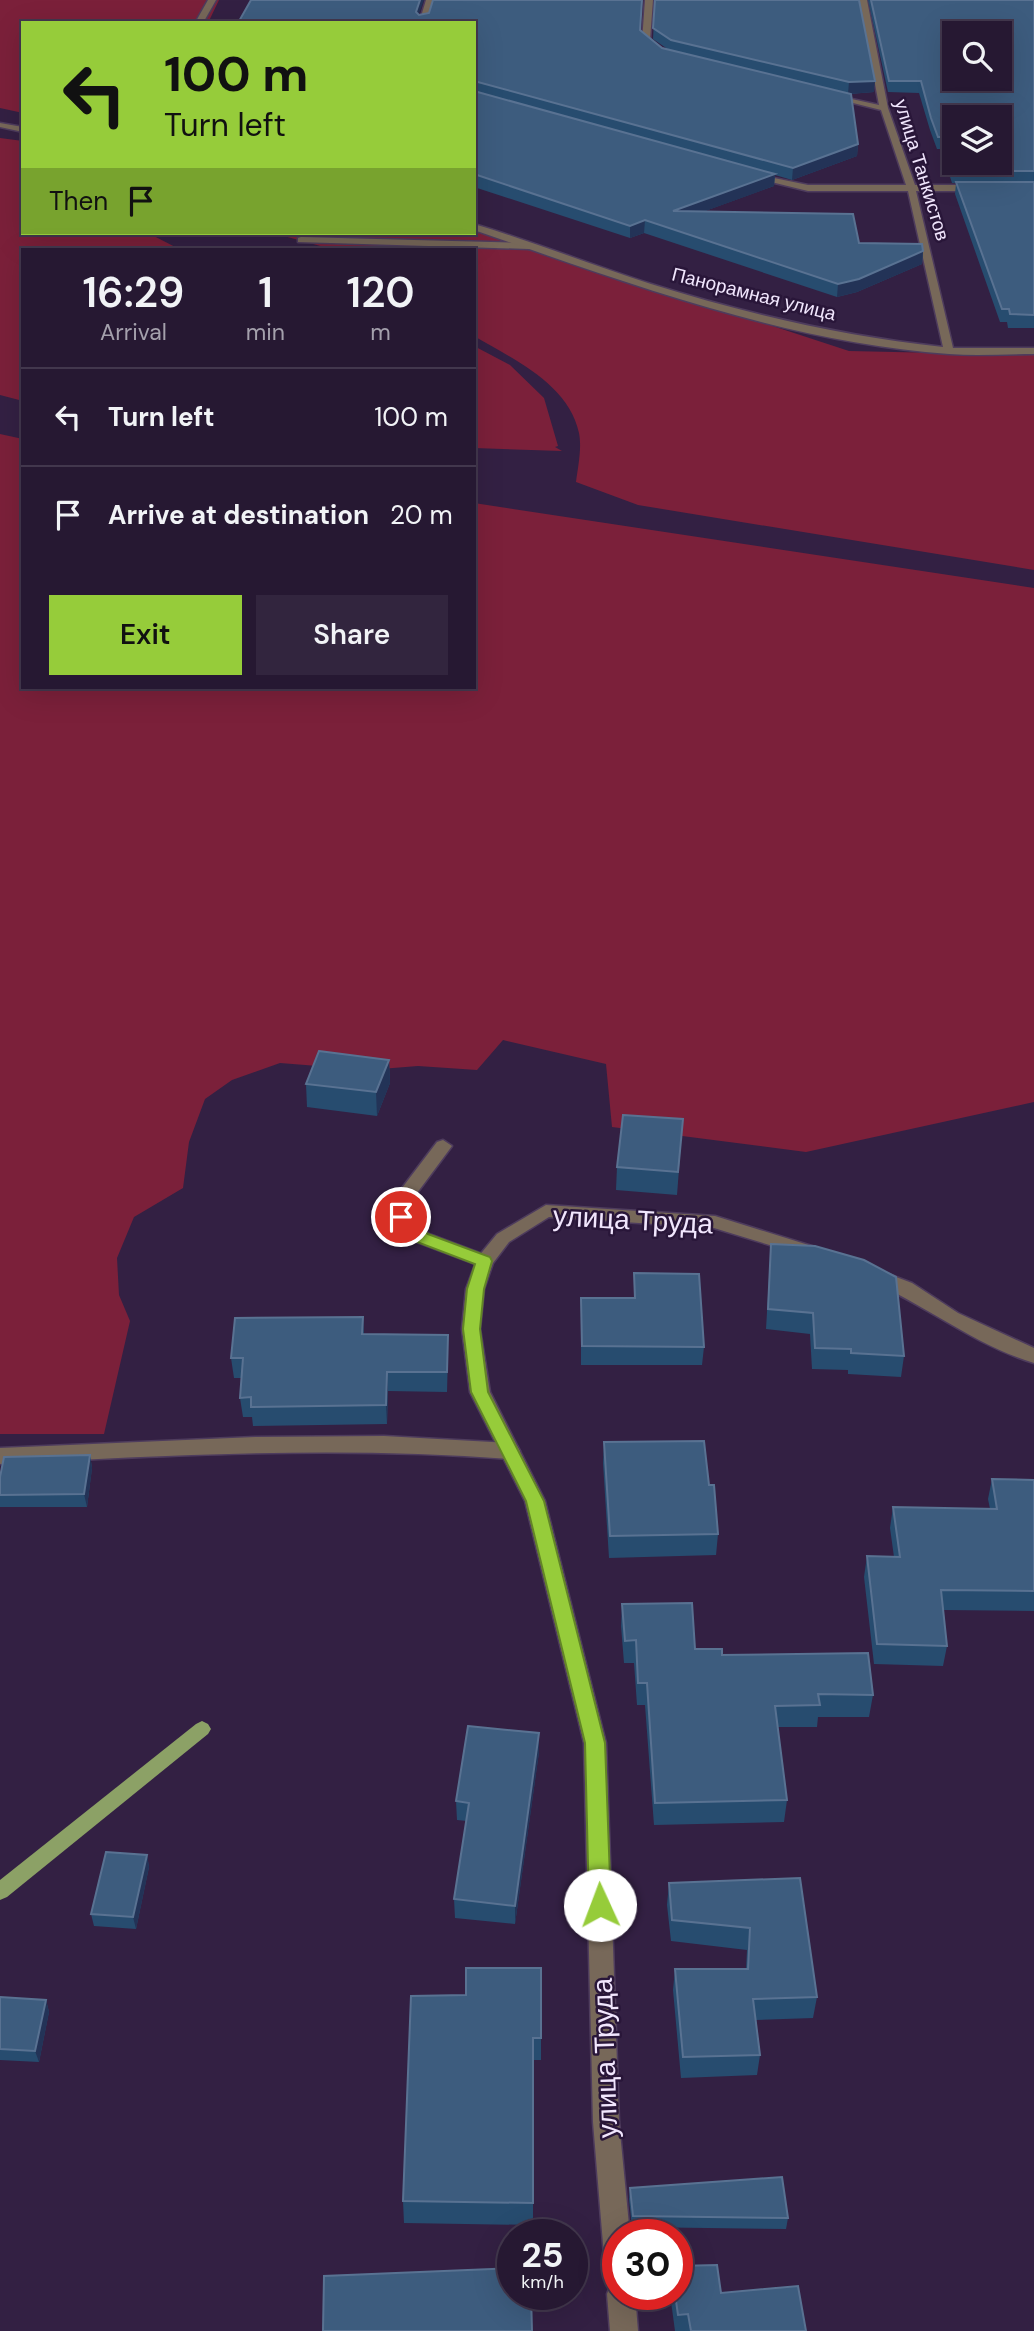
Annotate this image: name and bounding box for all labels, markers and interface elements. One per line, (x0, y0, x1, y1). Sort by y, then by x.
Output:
map controls (942, 21, 1012, 175)
button: search (942, 21, 1012, 91)
text: 100 m (164, 42, 308, 106)
icon: left (49, 49, 140, 140)
street label: улица Танкистов (889, 96, 955, 244)
text: Turn left (164, 104, 286, 146)
button: layers (942, 105, 1012, 175)
icon: arrive (122, 182, 160, 220)
text: Then (49, 184, 108, 218)
street label: Панорамная улица (669, 262, 839, 327)
text: 16:29 (83, 265, 184, 320)
text: 1 (258, 265, 273, 320)
text: 120 (347, 265, 414, 320)
text: Arrival (100, 317, 167, 347)
text: min (246, 317, 285, 347)
text: m (370, 317, 391, 347)
icon: left (49, 398, 87, 436)
text: Turn left (108, 400, 215, 434)
text: 100 m (374, 400, 448, 434)
icon: arrive (49, 496, 87, 534)
text: Arrive at destination (108, 498, 369, 532)
text: 20 m (390, 498, 453, 532)
button: Exit (49, 595, 242, 675)
button: Share (256, 595, 448, 675)
pin (371, 1187, 431, 1247)
street label: улица Труда (552, 1197, 714, 1243)
icon: arrive (382, 1198, 420, 1236)
position arrow (563, 1868, 637, 1942)
street label: улица Труда (584, 1977, 626, 2139)
speed limit sign: 30 (602, 2219, 693, 2310)
text: 25 (522, 2232, 563, 2278)
text: km/h (521, 2270, 564, 2294)

